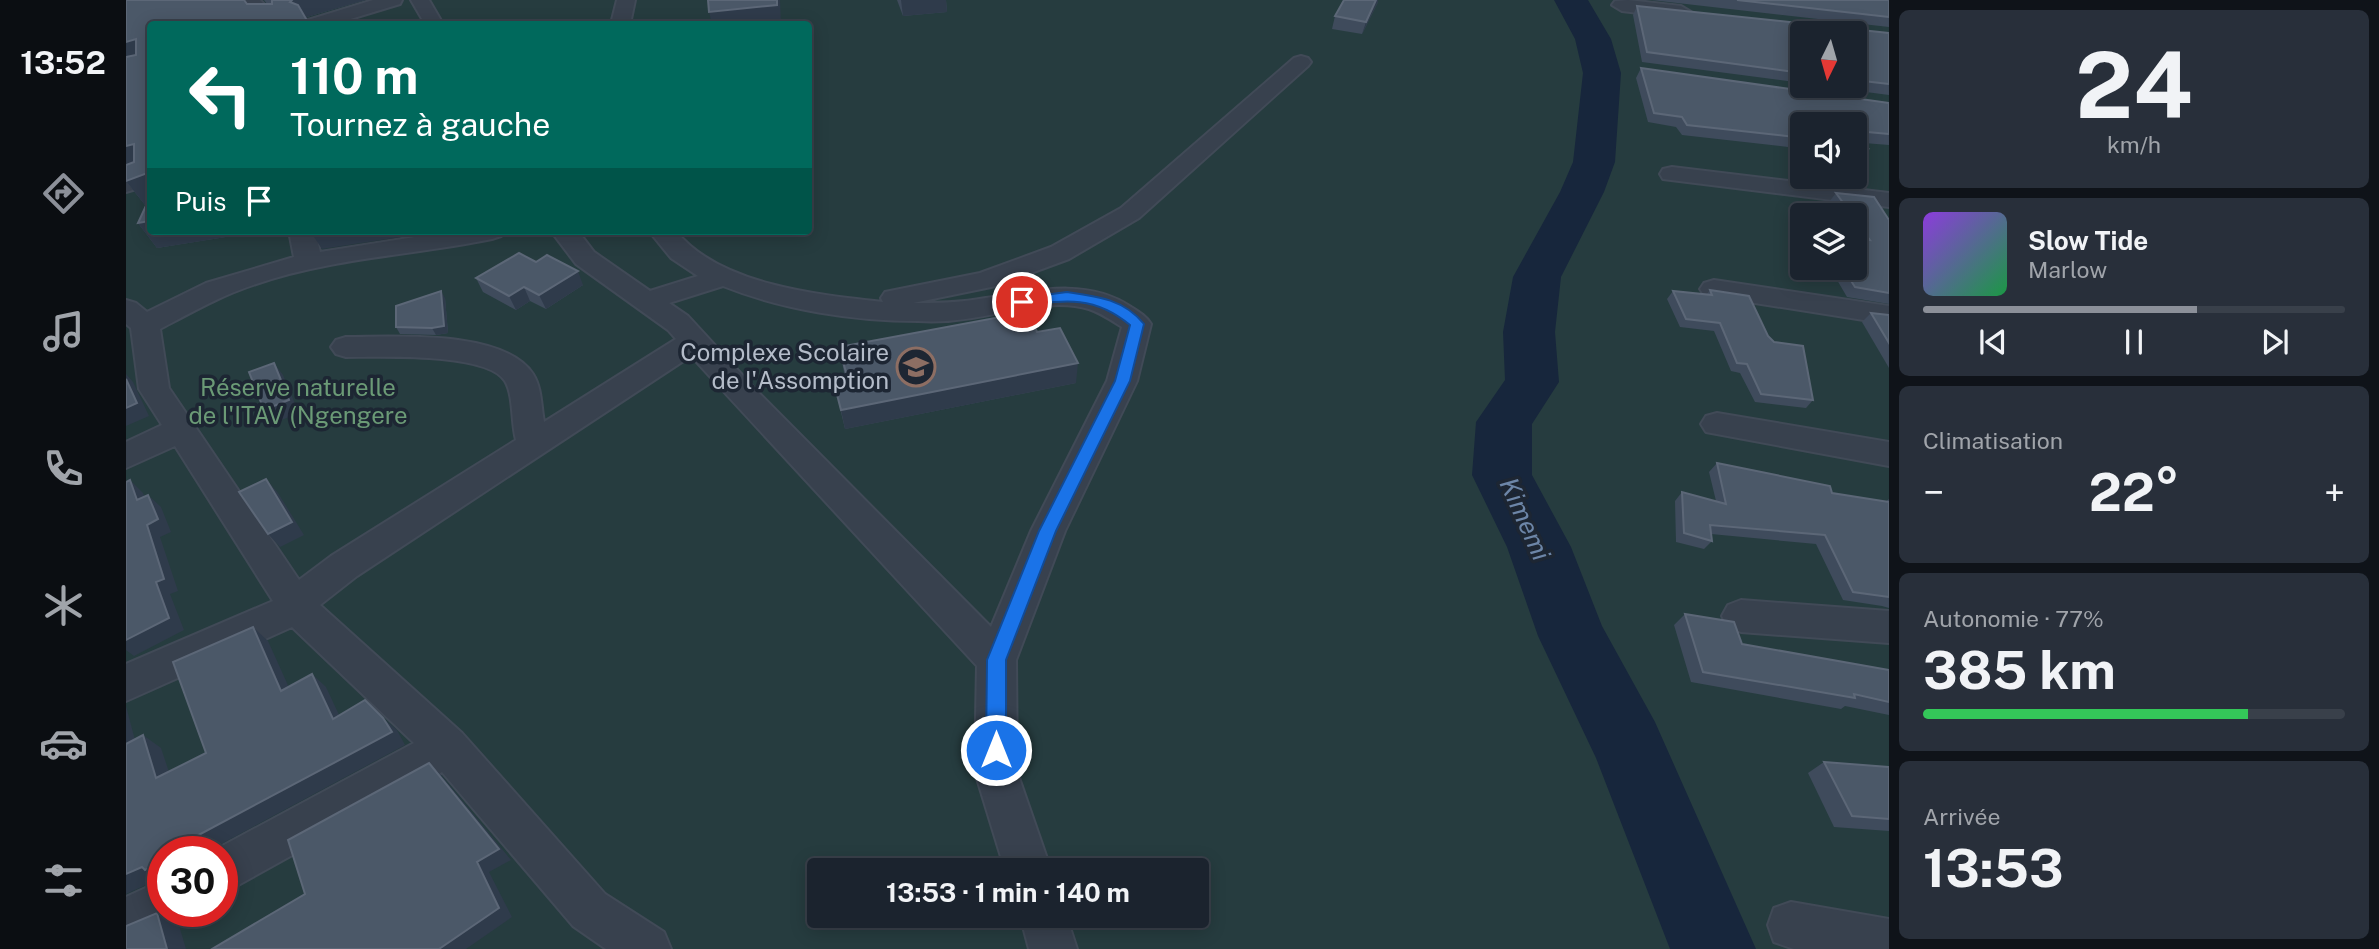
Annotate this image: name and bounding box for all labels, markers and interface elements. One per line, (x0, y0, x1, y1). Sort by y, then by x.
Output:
north arrow (1790, 21, 1867, 98)
map controls (1790, 21, 1867, 280)
text: 24 (2075, 32, 2193, 138)
text: 13:52 (20, 44, 106, 81)
text: 110 m (290, 47, 418, 105)
icon: left (175, 49, 266, 140)
text: Tournez à gauche (290, 106, 550, 143)
button: sound (1790, 112, 1867, 189)
text: km/h (2107, 131, 2161, 158)
icon: directions (39, 169, 88, 218)
icon: arrive (240, 182, 278, 220)
text: Puis (175, 186, 226, 217)
button: layers (1790, 203, 1867, 280)
text: Slow Tide (2028, 225, 2148, 256)
text: Marlow (2028, 256, 2107, 283)
pin (992, 272, 1052, 332)
icon: arrive (1003, 283, 1041, 321)
icon: music (39, 307, 88, 356)
icon: previous (1974, 323, 2012, 361)
icon: pause (2115, 323, 2153, 361)
icon: next (2256, 323, 2294, 361)
place label: Complexe Scolaire de l'Assomption (680, 338, 889, 394)
school or university icon: Complexe Scolaire de l'Assomption (895, 346, 937, 388)
park label: Réserve naturelle de l'ITAV (Ngengere (188, 373, 408, 429)
text: Climatisation (1923, 427, 2063, 454)
icon: phone (39, 444, 88, 493)
text: 22° (2089, 462, 2179, 523)
text: − (1923, 470, 1944, 515)
text: + (2324, 470, 2345, 515)
water label: Kimemi (1494, 473, 1558, 566)
icon: climate (39, 581, 88, 630)
text: Autonomie · 77% (1923, 605, 2104, 632)
text: 385 km (1923, 640, 2116, 701)
position arrow (959, 713, 1033, 787)
icon: car (39, 719, 88, 768)
text: Arrivée (1923, 803, 2000, 830)
speed limit sign: 30 (147, 836, 238, 927)
text: 13:53 (1923, 838, 2064, 899)
icon: filters (39, 856, 88, 905)
text: 13:53 · 1 min · 140 m (886, 877, 1130, 908)

